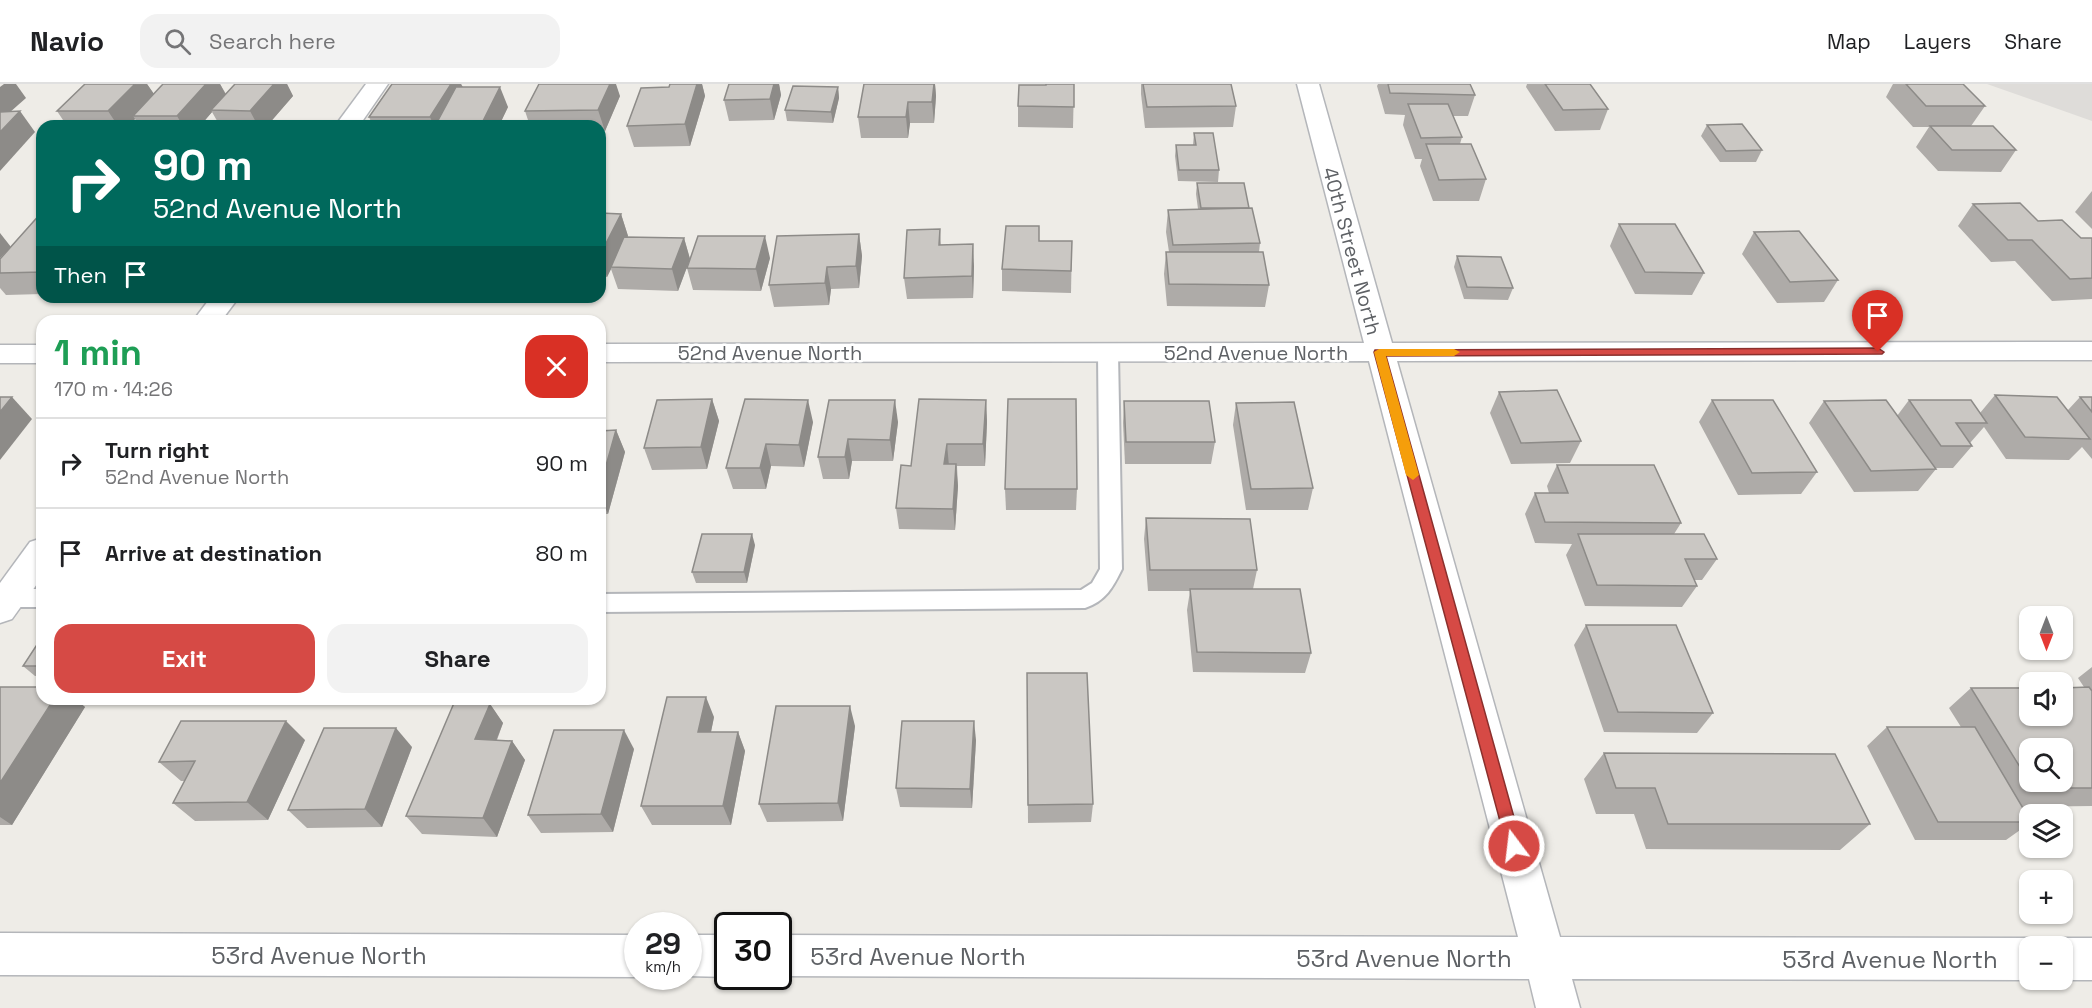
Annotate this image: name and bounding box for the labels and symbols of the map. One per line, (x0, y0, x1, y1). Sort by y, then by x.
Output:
street label: 40th Street North (1317, 164, 1387, 338)
pin (1852, 290, 1903, 352)
street label: 52nd Avenue North (678, 340, 862, 366)
street label: 52nd Avenue North (1164, 340, 1348, 366)
north arrow (2019, 606, 2073, 660)
position arrow (1482, 814, 1546, 878)
speed limit sign: 30 (714, 912, 792, 990)
street label: 53rd Avenue North (211, 940, 427, 971)
street label: 53rd Avenue North (810, 941, 1026, 972)
street label: 53rd Avenue North (1296, 943, 1512, 974)
street label: 53rd Avenue North (1782, 944, 1998, 975)

